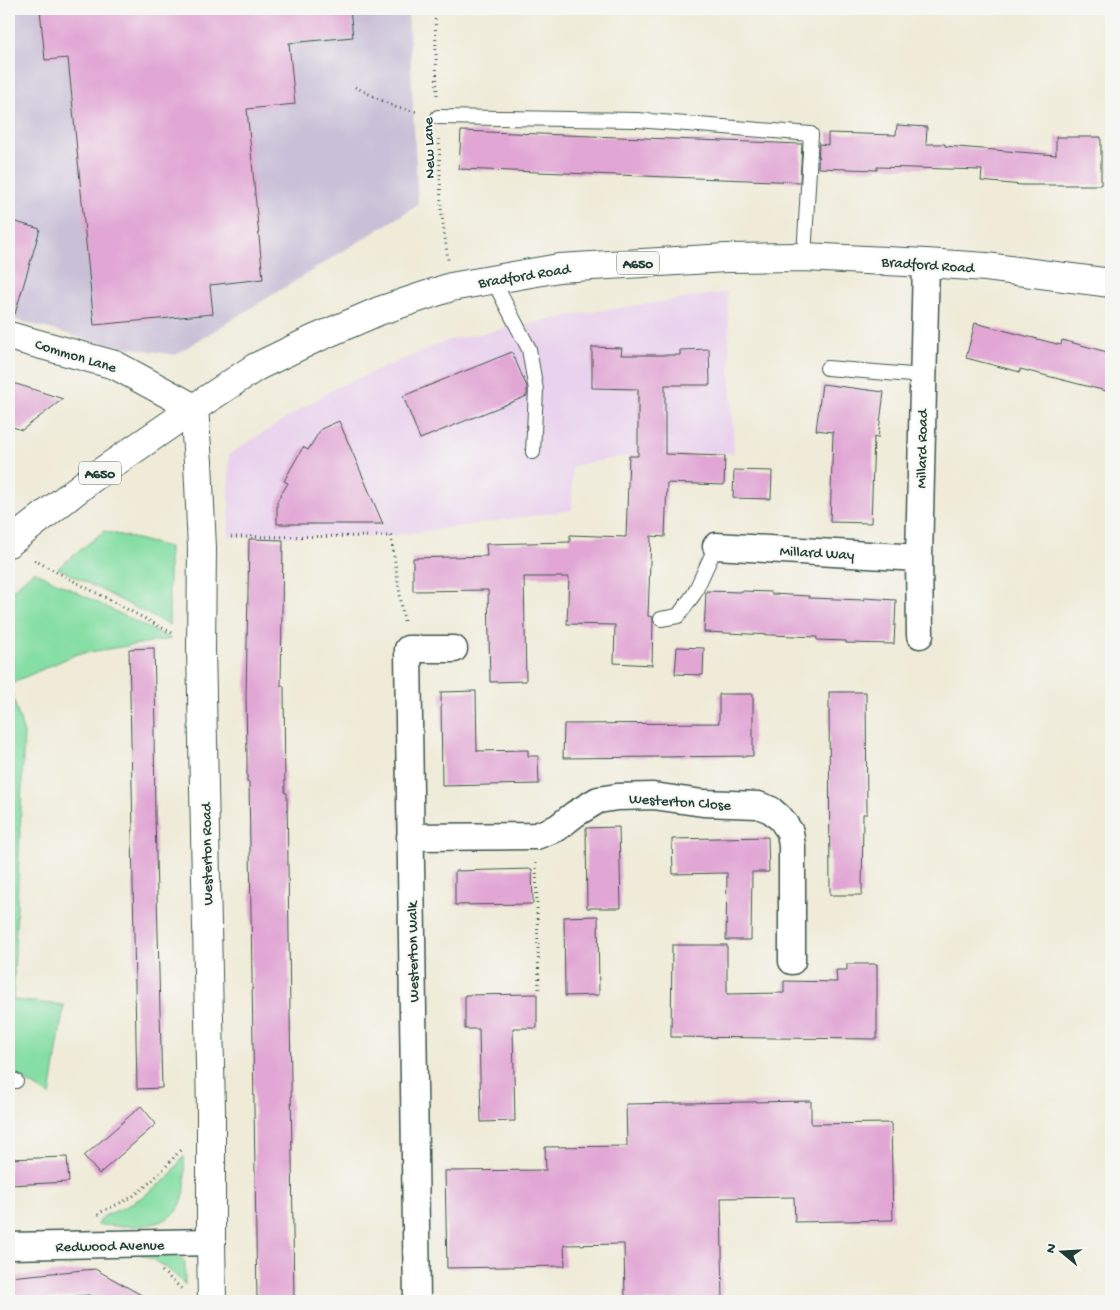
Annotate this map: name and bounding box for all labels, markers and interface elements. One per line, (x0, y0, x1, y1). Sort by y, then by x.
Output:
street label: New Lane (420, 117, 440, 179)
road number: A650 (617, 252, 659, 274)
street label: Bradford Road (880, 254, 976, 278)
street label: Bradford Road (476, 261, 573, 293)
street label: Common Lane (32, 336, 119, 378)
street label: Millard Road (913, 408, 933, 489)
road number: A650 (79, 462, 121, 484)
street label: Millard Way (779, 543, 855, 565)
street label: Westerton Close (628, 790, 732, 816)
street label: Westerton Road (198, 801, 218, 905)
street label: Westerton Walk (404, 900, 424, 1003)
north arrow (1038, 1228, 1088, 1278)
street label: Redwood Avenue (55, 1237, 165, 1257)
text: N (1043, 1242, 1062, 1256)

